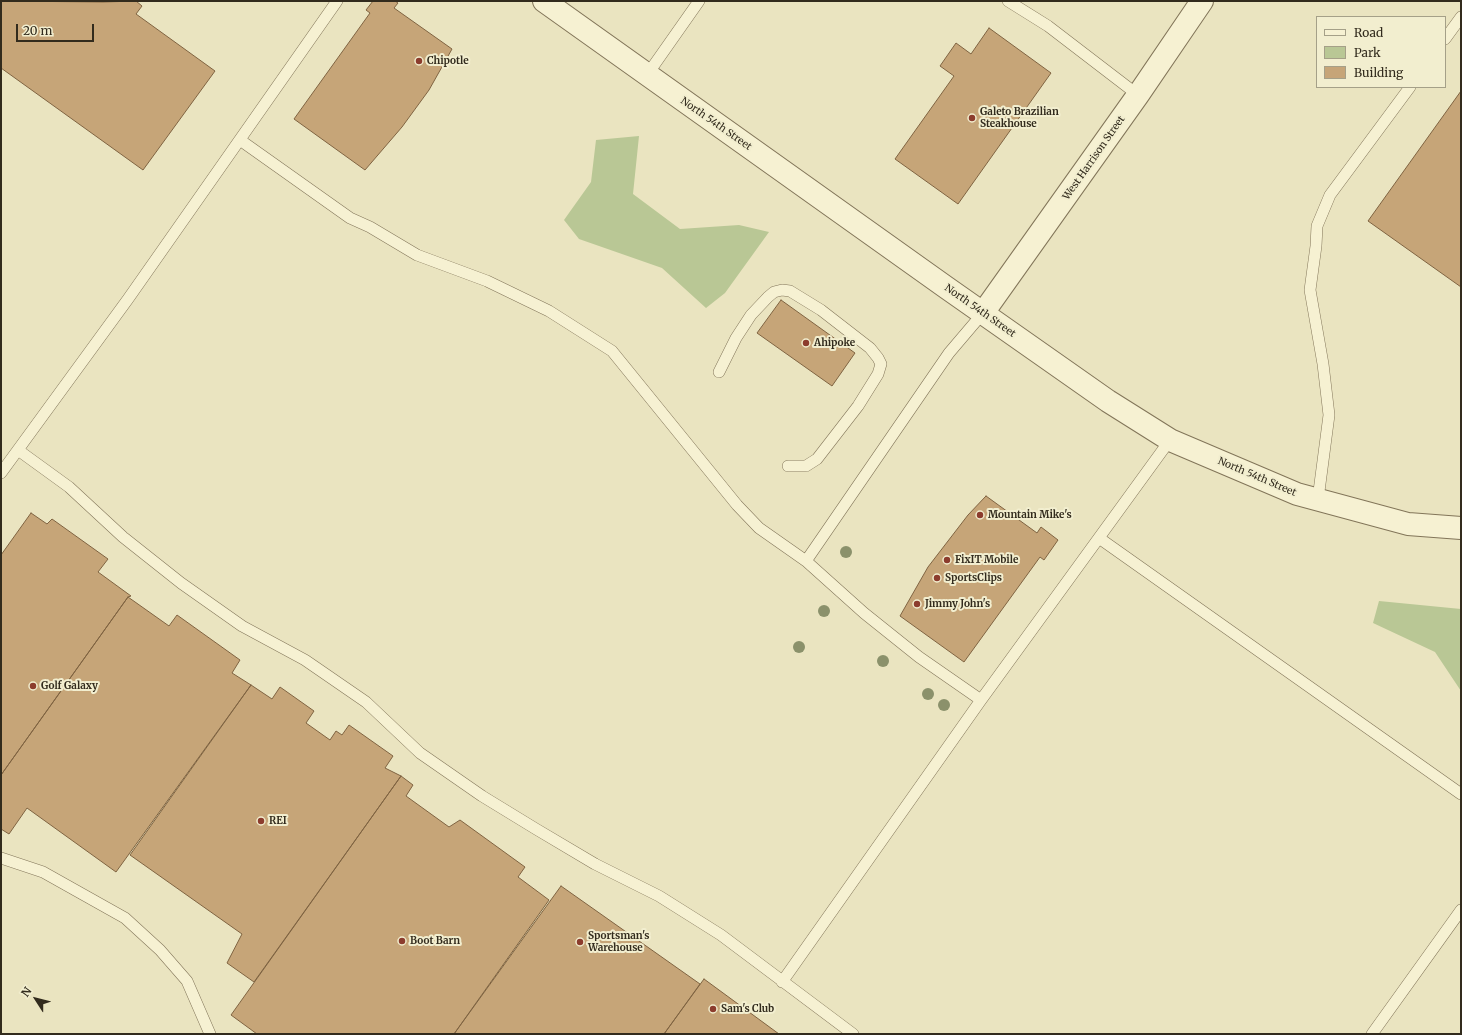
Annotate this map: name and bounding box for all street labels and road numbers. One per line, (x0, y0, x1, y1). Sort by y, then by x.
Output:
street label: North 54th Street (678, 95, 754, 153)
street label: West Harrison Street (1060, 114, 1128, 202)
street label: North 54th Street (942, 282, 1018, 340)
street label: North 54th Street (1216, 455, 1298, 499)

